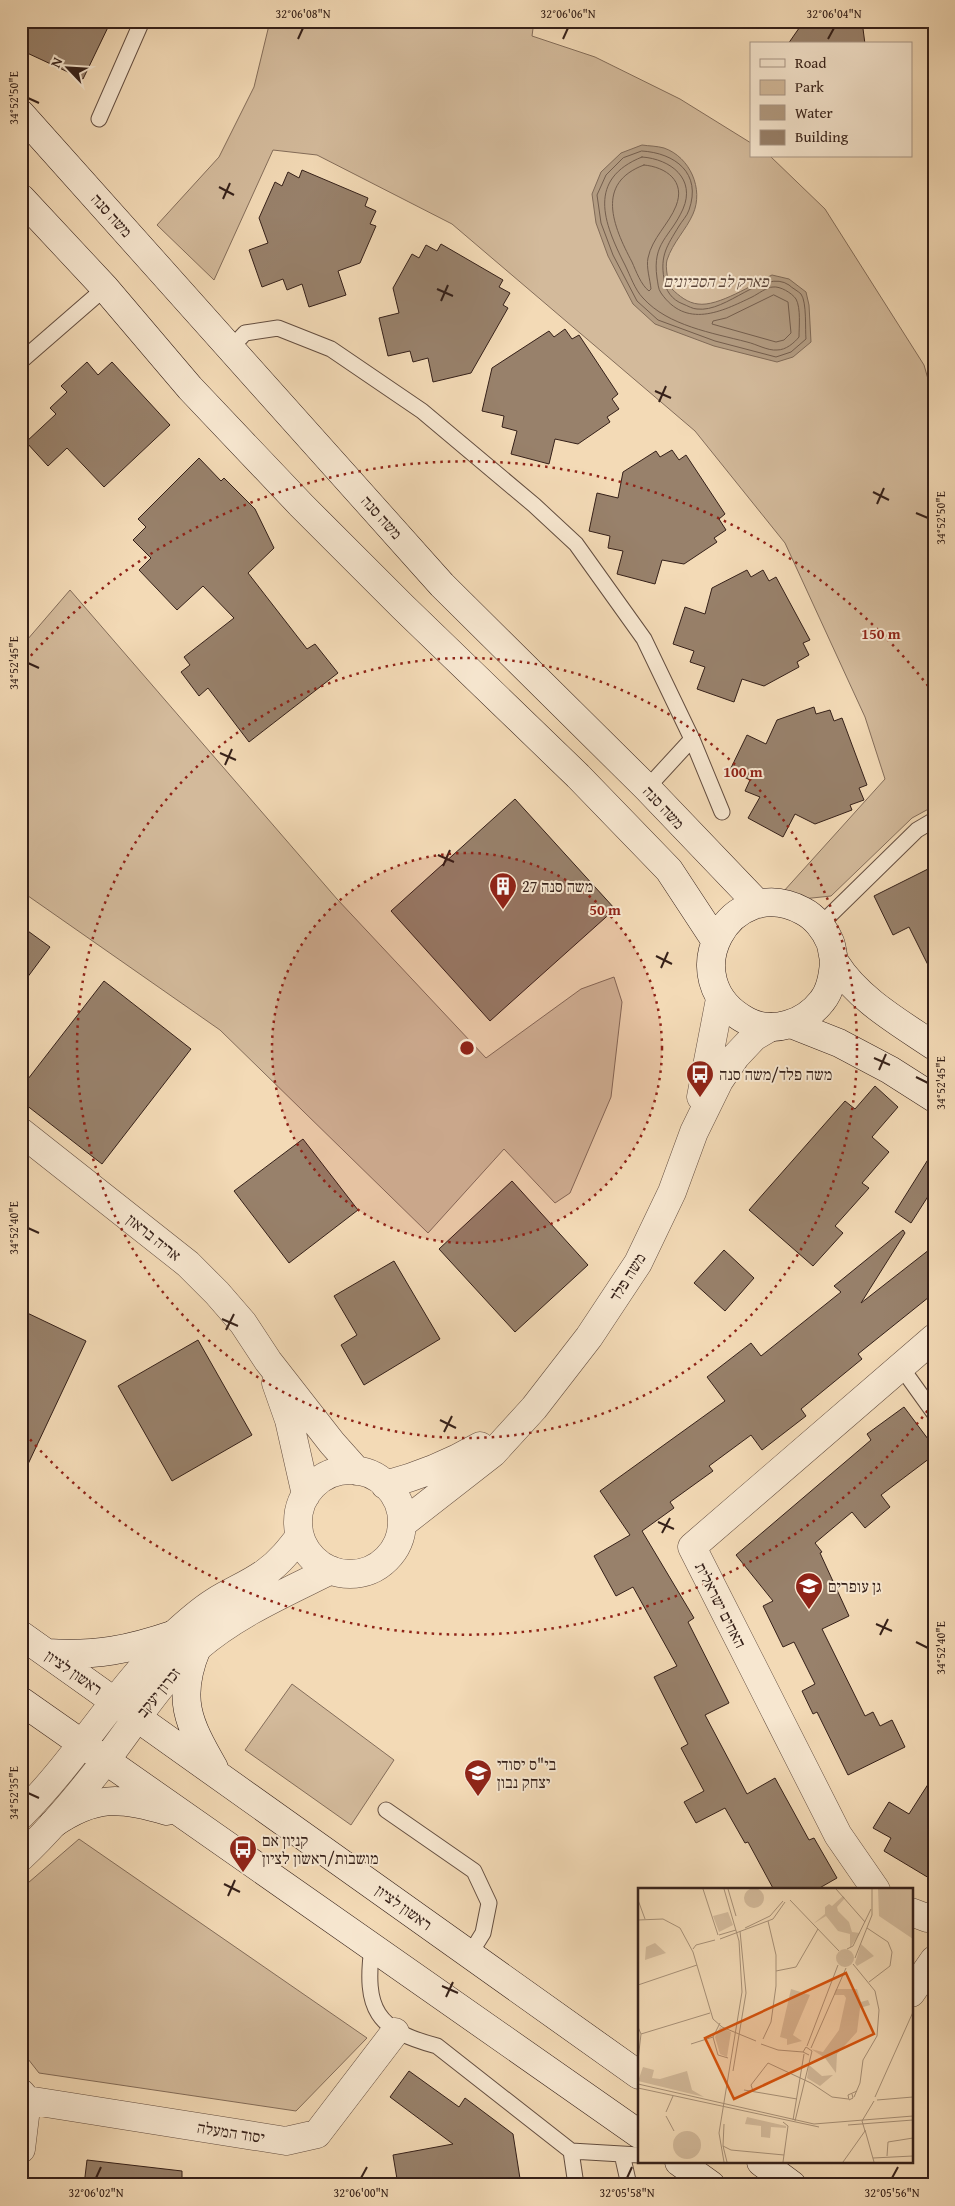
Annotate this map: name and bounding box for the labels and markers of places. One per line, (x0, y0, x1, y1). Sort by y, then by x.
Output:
building icon: משה סנה 27 (488, 871, 518, 910)
place label: משה סנה 27 (522, 874, 593, 898)
centre of rings (458, 1039, 476, 1057)
bus stop icon: משה פלד/משה סנה (685, 1059, 715, 1098)
place label: משה פלד/משה סנה (719, 1062, 832, 1086)
school or university icon: גן עופרים (794, 1571, 824, 1610)
place label: גן עופרים (828, 1574, 881, 1598)
place label: בי"ס יסודי יצחק נבון (497, 1752, 556, 1794)
school or university icon: בי"ס יסודי יצחק נבון (463, 1758, 493, 1797)
place label: קניון אם מושבות/ראשון לציון (262, 1828, 379, 1870)
bus stop icon: קניון אם מושבות/ראשון לציון (228, 1834, 258, 1873)

